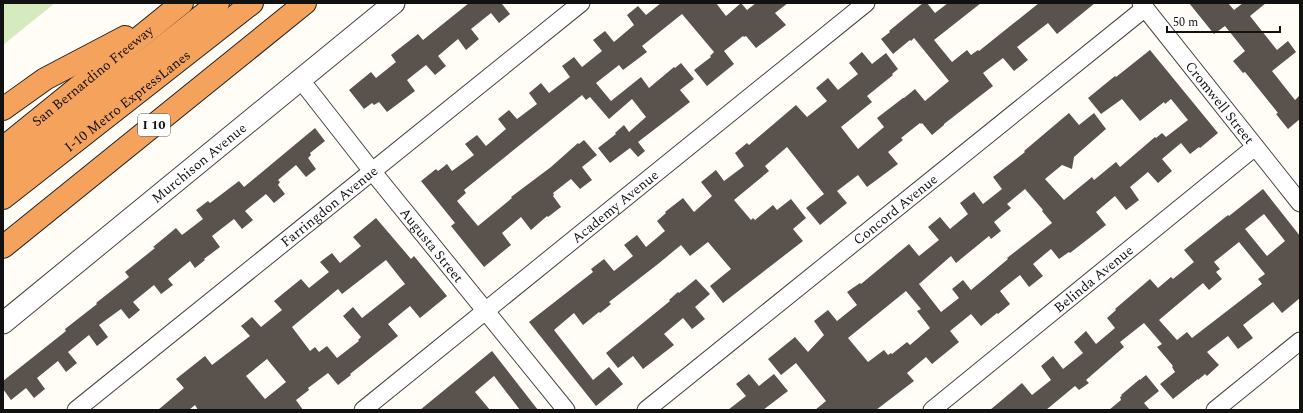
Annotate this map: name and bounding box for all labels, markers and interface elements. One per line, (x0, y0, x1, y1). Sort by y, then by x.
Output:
scale bar (1167, 8, 1280, 34)
text: 50 m (1173, 13, 1198, 32)
street label: San Bernardino Freeway (27, 19, 159, 131)
street label: I-10 Metro ExpressLanes (60, 44, 195, 157)
street label: Cromwell Street (1180, 56, 1260, 149)
road number: I 10 (138, 114, 170, 136)
street label: Murchison Avenue (147, 117, 251, 208)
street label: Farringdon Avenue (276, 160, 382, 252)
street label: Academy Avenue (567, 164, 663, 248)
street label: Concord Avenue (848, 169, 942, 250)
street label: Augusta Street (395, 203, 469, 287)
street label: Belinda Avenue (1049, 240, 1138, 318)

